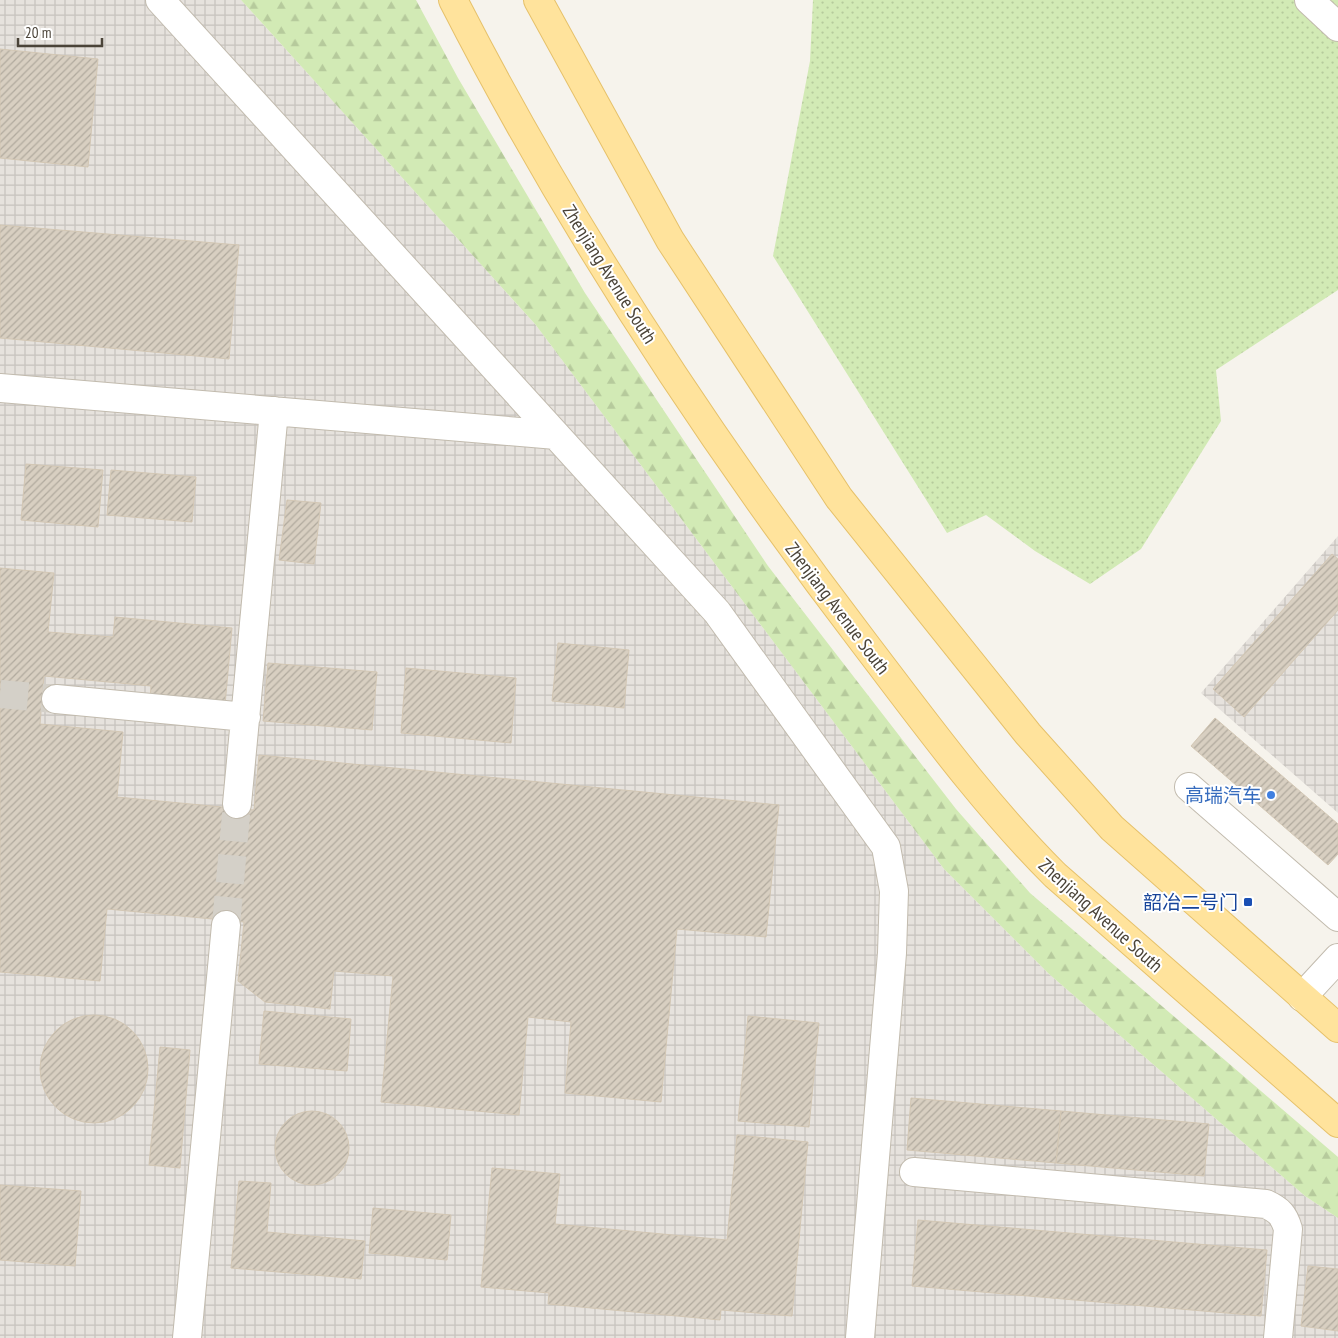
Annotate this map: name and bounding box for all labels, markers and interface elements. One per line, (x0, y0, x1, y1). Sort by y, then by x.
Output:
scale bar (18, 15, 101, 47)
text: 20 m (25, 23, 51, 42)
street label: Zhenjiang Avenue South (558, 200, 662, 348)
street label: Zhenjiang Avenue South (781, 537, 895, 679)
place label: 高瑞汽车 (1185, 783, 1261, 807)
marker: 高瑞汽车 (1265, 789, 1277, 801)
street label: Zhenjiang Avenue South (1034, 853, 1168, 977)
place label: 韶冶二号门 (1143, 890, 1238, 914)
marker: 韶冶二号门 (1242, 896, 1254, 908)

